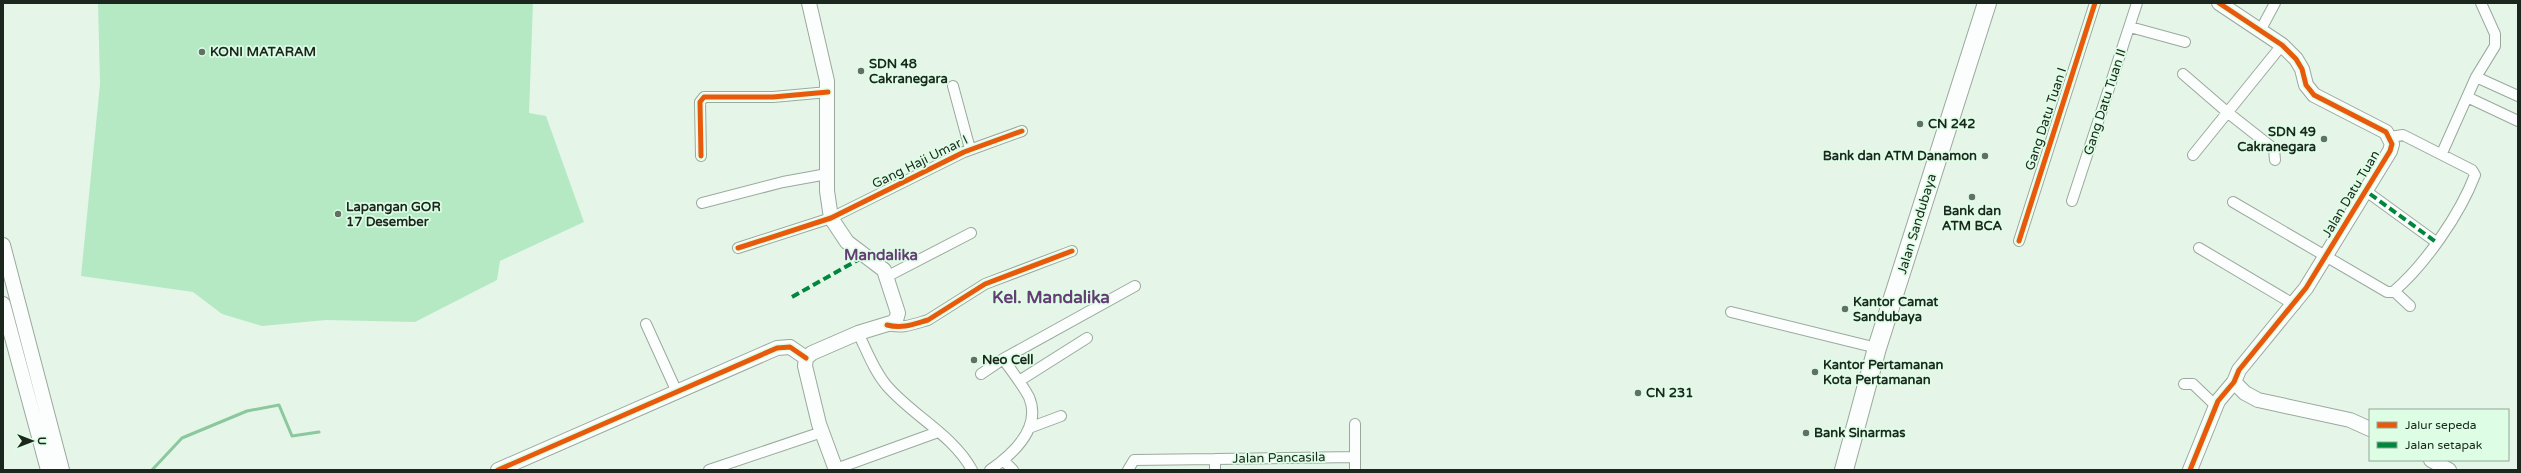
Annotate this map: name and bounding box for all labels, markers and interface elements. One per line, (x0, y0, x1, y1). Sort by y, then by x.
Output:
place label: KONI MATARAM (210, 44, 316, 60)
marker: KONI MATARAM (197, 47, 207, 57)
street label: Gang Datu Tuan II (2080, 47, 2130, 157)
place label: SDN 48 Cakranegara (869, 56, 948, 87)
marker: SDN 48 Cakranegara (856, 66, 866, 76)
street label: Gang Datu Tuan I (2022, 66, 2070, 172)
place label: CN 242 (1928, 116, 1975, 132)
marker: CN 242 (1915, 119, 1925, 129)
place label: SDN 49 Cakranegara (2237, 124, 2316, 155)
street label: Gang Haji Umar I (869, 132, 971, 192)
marker: SDN 49 Cakranegara (2319, 134, 2329, 144)
place label: Bank dan ATM Danamon (1823, 148, 1977, 164)
street label: Jalan Datu Tuan (2319, 148, 2383, 240)
marker: Bank dan ATM Danamon (1980, 151, 1990, 161)
street label: Jalan Sandubaya (1894, 172, 1940, 276)
marker: Bank dan ATM BCA (1967, 192, 1977, 202)
place label: Lapangan GOR 17 Desember (346, 199, 441, 230)
place label: Bank dan ATM BCA (1942, 203, 2003, 234)
marker: Lapangan GOR 17 Desember (333, 209, 343, 219)
district label: Mandalika (844, 246, 918, 264)
district label: Kel. Mandalika (992, 287, 1110, 308)
place label: Kantor Camat Sandubaya (1853, 294, 1938, 325)
marker: Kantor Camat Sandubaya (1840, 304, 1850, 314)
place label: Neo Cell (982, 352, 1034, 368)
marker: Neo Cell (969, 355, 979, 365)
place label: Kantor Pertamanan Kota Pertamanan (1823, 357, 1944, 388)
marker: Kantor Pertamanan Kota Pertamanan (1810, 367, 1820, 377)
place label: CN 231 (1646, 385, 1693, 401)
marker: CN 231 (1633, 388, 1643, 398)
legend (2369, 409, 2509, 461)
text: Jalur sepeda (2405, 418, 2477, 432)
north arrow (12, 421, 52, 461)
place label: Bank Sinarmas (1814, 425, 1906, 441)
marker: Bank Sinarmas (1801, 428, 1811, 438)
text: U (35, 437, 48, 445)
text: Jalan setapak (2405, 438, 2483, 452)
street label: Jalan Pancasila (1232, 449, 1326, 467)

